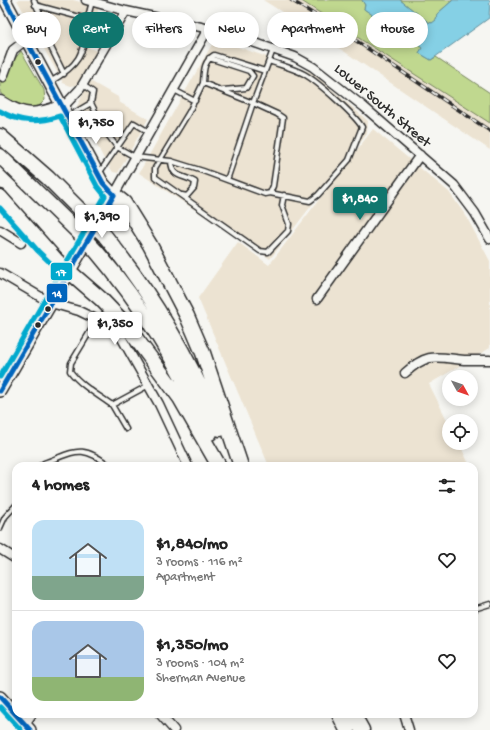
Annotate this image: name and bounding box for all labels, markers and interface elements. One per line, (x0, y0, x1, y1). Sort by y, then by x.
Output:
chip: Buy (12, 12, 61, 48)
chip: Rent (69, 12, 124, 48)
chip: Filters (132, 12, 196, 48)
chip: New (204, 12, 259, 48)
chip: Apartment (267, 12, 358, 48)
chip: House (366, 12, 428, 48)
unlabelled marker (33, 57, 43, 67)
street label: Lower South Street (330, 60, 436, 153)
pin: $1,750 (63, 111, 129, 145)
text: $1,750 (78, 116, 114, 131)
pin: $1,840 (327, 187, 393, 221)
text: $1,840 (342, 192, 378, 207)
pin: $1,390 (69, 205, 135, 239)
text: $1,390 (84, 210, 120, 225)
line badge: 17 (50, 262, 73, 281)
text: 17 (55, 268, 67, 280)
line badge: 14 (46, 283, 68, 303)
text: 14 (51, 289, 63, 301)
unlabelled marker (43, 304, 53, 314)
pin: $1,350 (82, 312, 148, 346)
text: $1,350 (97, 317, 133, 332)
unlabelled marker (33, 320, 43, 330)
north arrow (442, 370, 478, 406)
map controls (442, 370, 478, 450)
button: locate (442, 414, 478, 450)
icon: filters (436, 475, 458, 497)
text: 4 homes (32, 476, 89, 496)
text: $1,840/mo (156, 535, 228, 555)
icon: home (64, 536, 112, 584)
icon: heart (436, 549, 458, 571)
text: 3 rooms · 116 m² (156, 555, 243, 570)
text: Apartment (156, 570, 215, 585)
text: $1,350/mo (156, 636, 228, 656)
icon: home (64, 637, 112, 685)
icon: heart (436, 650, 458, 672)
text: 3 rooms · 104 m² (156, 656, 244, 671)
text: Sherman Avenue (156, 671, 245, 686)

